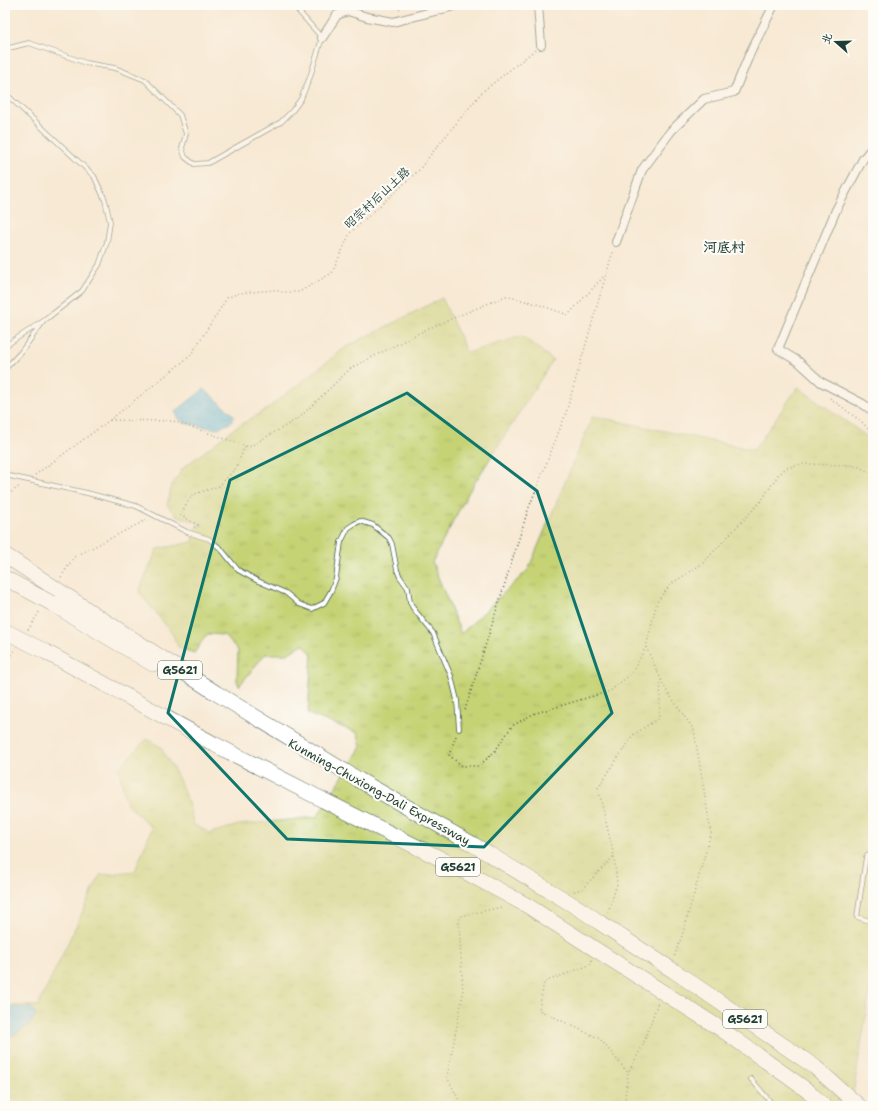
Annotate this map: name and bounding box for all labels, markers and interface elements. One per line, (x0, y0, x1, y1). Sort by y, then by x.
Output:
north arrow (816, 22, 856, 62)
text: 北 (818, 31, 836, 46)
street label: 昭宗村后山土路 (341, 163, 413, 233)
district label: 河底村 (703, 238, 745, 256)
road number: G5621 (158, 661, 202, 679)
street label: Kunming-Chuxiong-Dali Expressway (285, 735, 473, 849)
road number: G5621 (436, 858, 480, 876)
road number: G5621 (723, 1010, 767, 1028)

